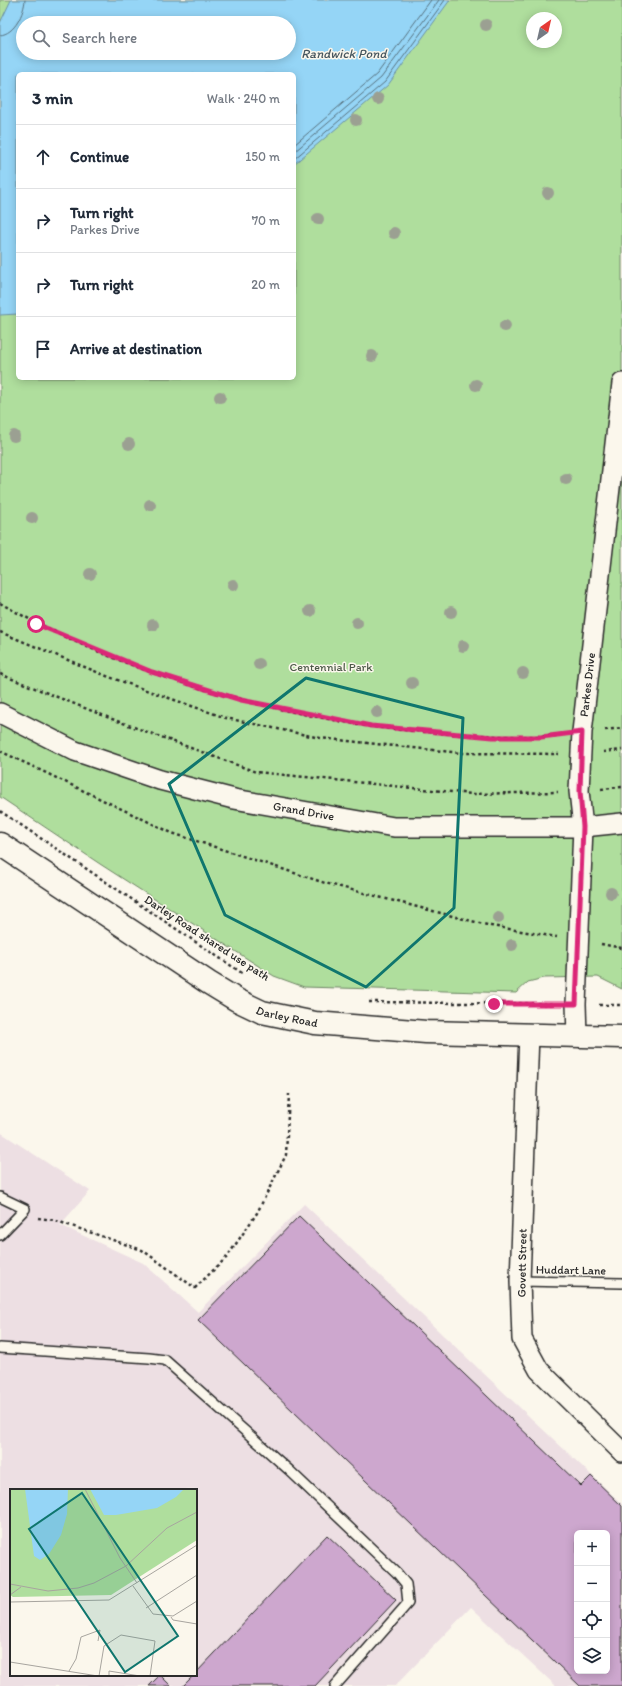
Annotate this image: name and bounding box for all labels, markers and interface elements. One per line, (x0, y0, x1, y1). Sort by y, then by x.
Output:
north arrow (526, 12, 562, 48)
search box (16, 16, 296, 60)
icon: search (30, 27, 52, 49)
text: Search here (62, 29, 137, 47)
water label: Randwick Pond (301, 46, 387, 61)
text: 3 min (32, 88, 73, 108)
text: Walk · 240 m (207, 91, 280, 106)
icon: ahead (32, 146, 54, 168)
text: Continue (70, 148, 129, 166)
text: 150 m (245, 149, 280, 164)
text: Turn right (70, 204, 134, 222)
icon: right (32, 210, 54, 232)
text: 70 m (252, 213, 280, 228)
text: Parkes Drive (70, 222, 140, 237)
icon: right (32, 274, 54, 296)
text: Turn right (70, 276, 134, 294)
text: 20 m (251, 277, 280, 292)
icon: arrive (32, 338, 54, 360)
text: Arrive at destination (70, 340, 202, 358)
route start (27, 615, 45, 633)
street label: Parkes Drive (577, 652, 598, 718)
park label: Centennial Park (289, 660, 373, 674)
street label: Grand Drive (272, 799, 335, 823)
street label: Darley Road shared use path (142, 892, 273, 984)
route end (485, 995, 503, 1013)
street label: Darley Road (254, 1003, 319, 1030)
street label: Govett Street (514, 1228, 530, 1298)
street label: Huddart Lane (536, 1262, 607, 1278)
inset map (10, 1489, 197, 1676)
map controls (574, 1530, 610, 1674)
button: + (574, 1530, 610, 1566)
button: − (574, 1566, 610, 1602)
button: locate (574, 1602, 610, 1638)
button: layers (574, 1638, 610, 1674)

